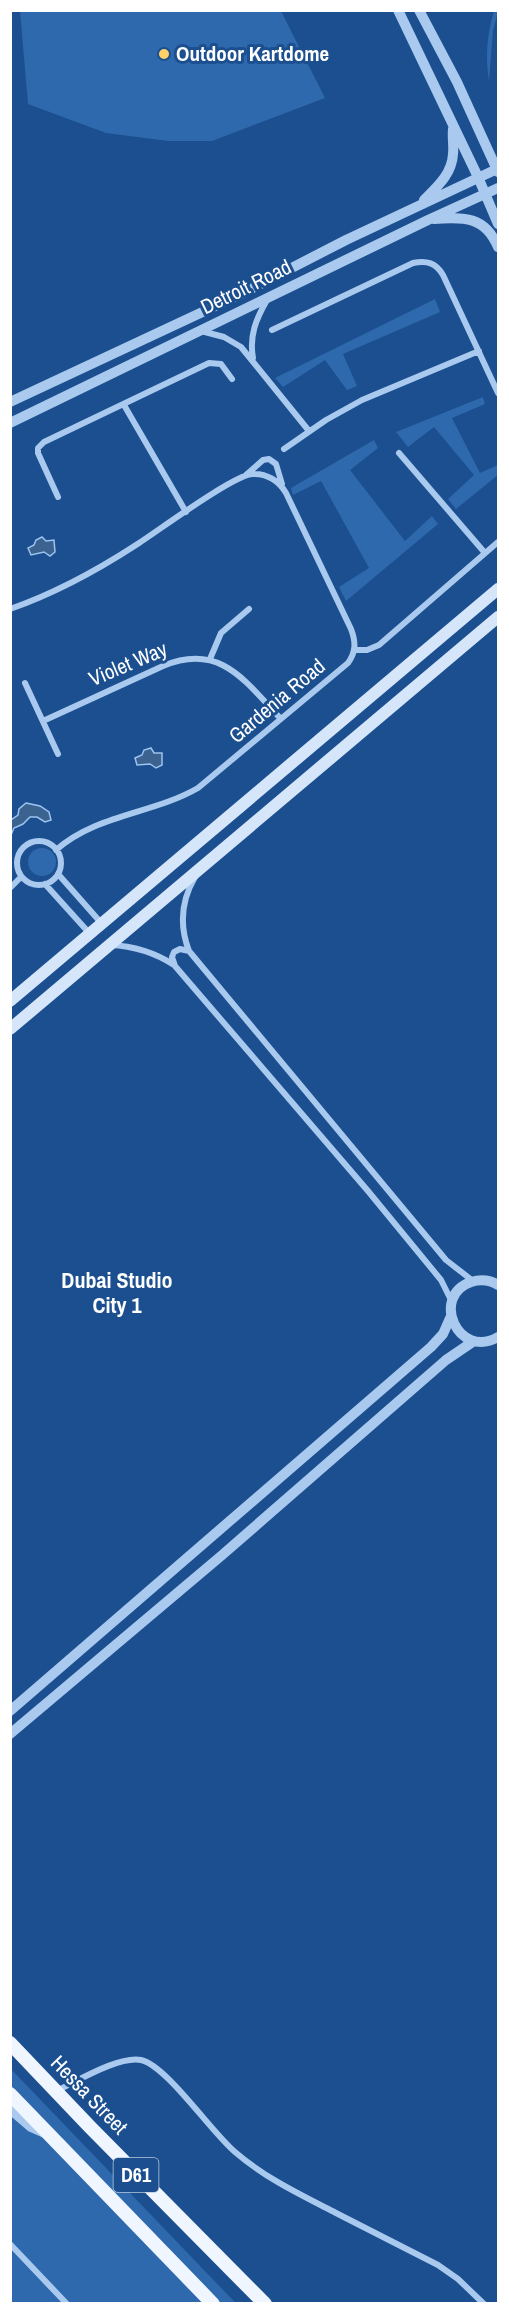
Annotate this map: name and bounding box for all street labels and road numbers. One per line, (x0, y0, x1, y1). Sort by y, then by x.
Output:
street label: Detroit Road (196, 252, 296, 321)
street label: Violet Way (84, 634, 172, 693)
street label: Gardenia Road (222, 652, 331, 750)
street label: Hessa Street (44, 2049, 135, 2141)
road number: D61 (114, 2158, 158, 2192)

